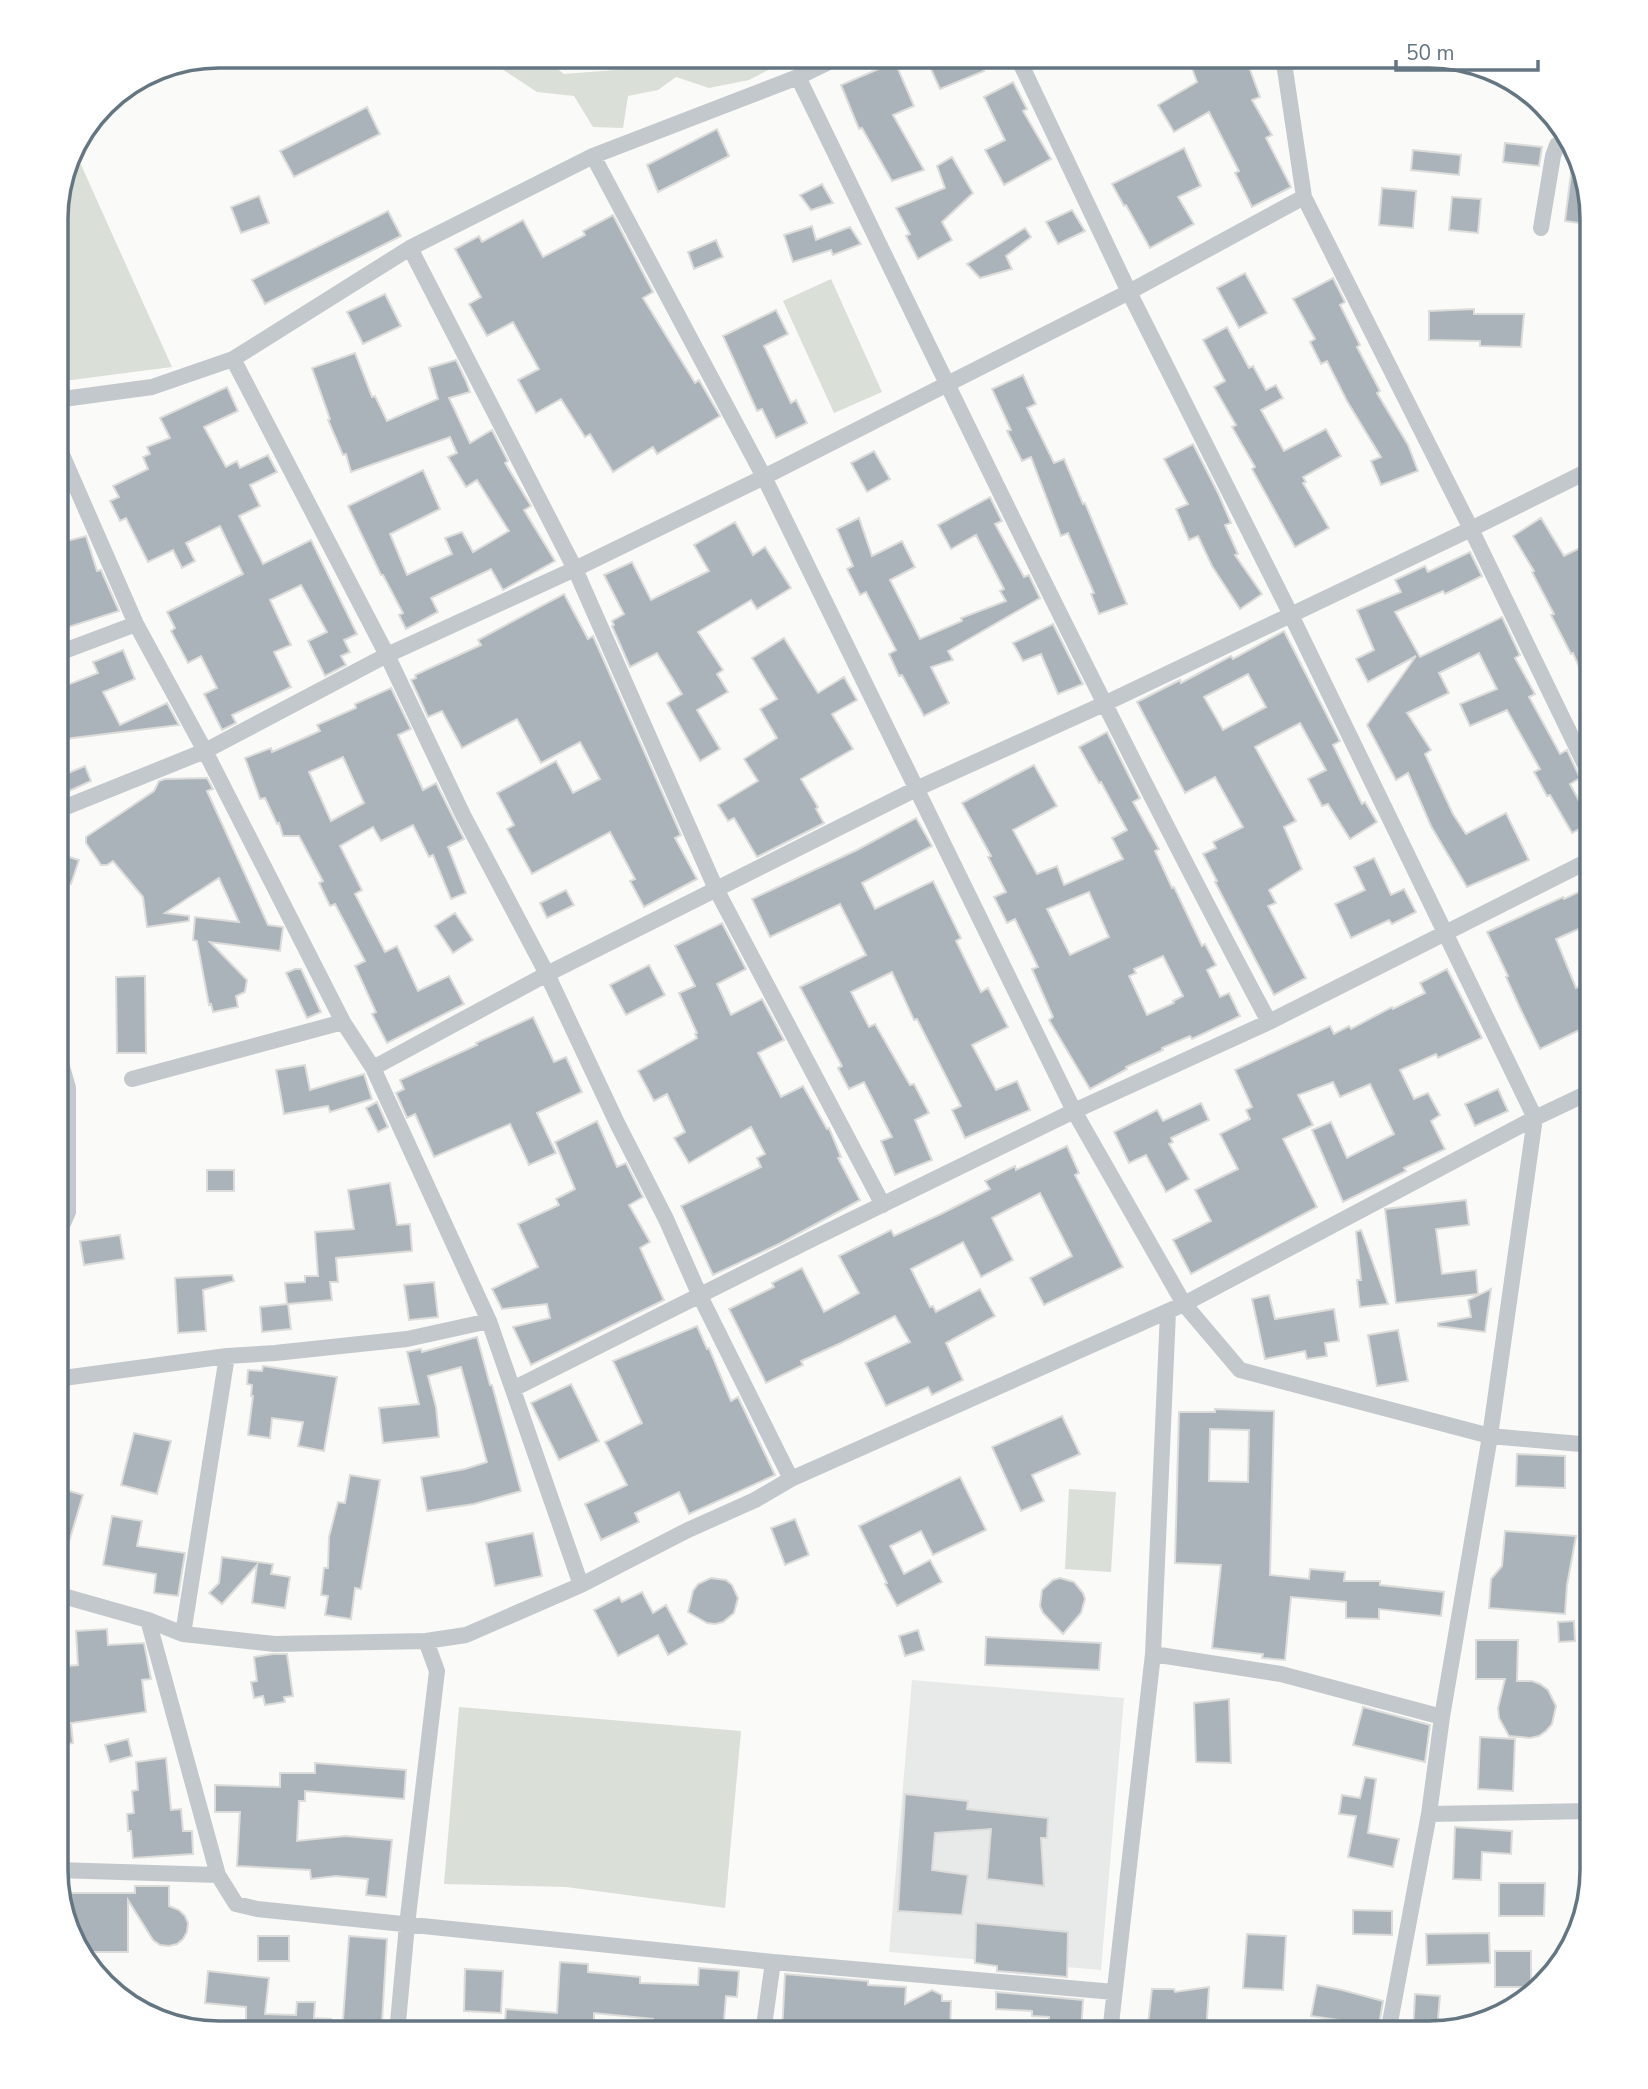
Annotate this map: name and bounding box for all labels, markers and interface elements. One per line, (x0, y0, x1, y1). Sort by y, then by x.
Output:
scale bar (1396, 28, 1538, 72)
text: 50 m (1406, 39, 1455, 67)

